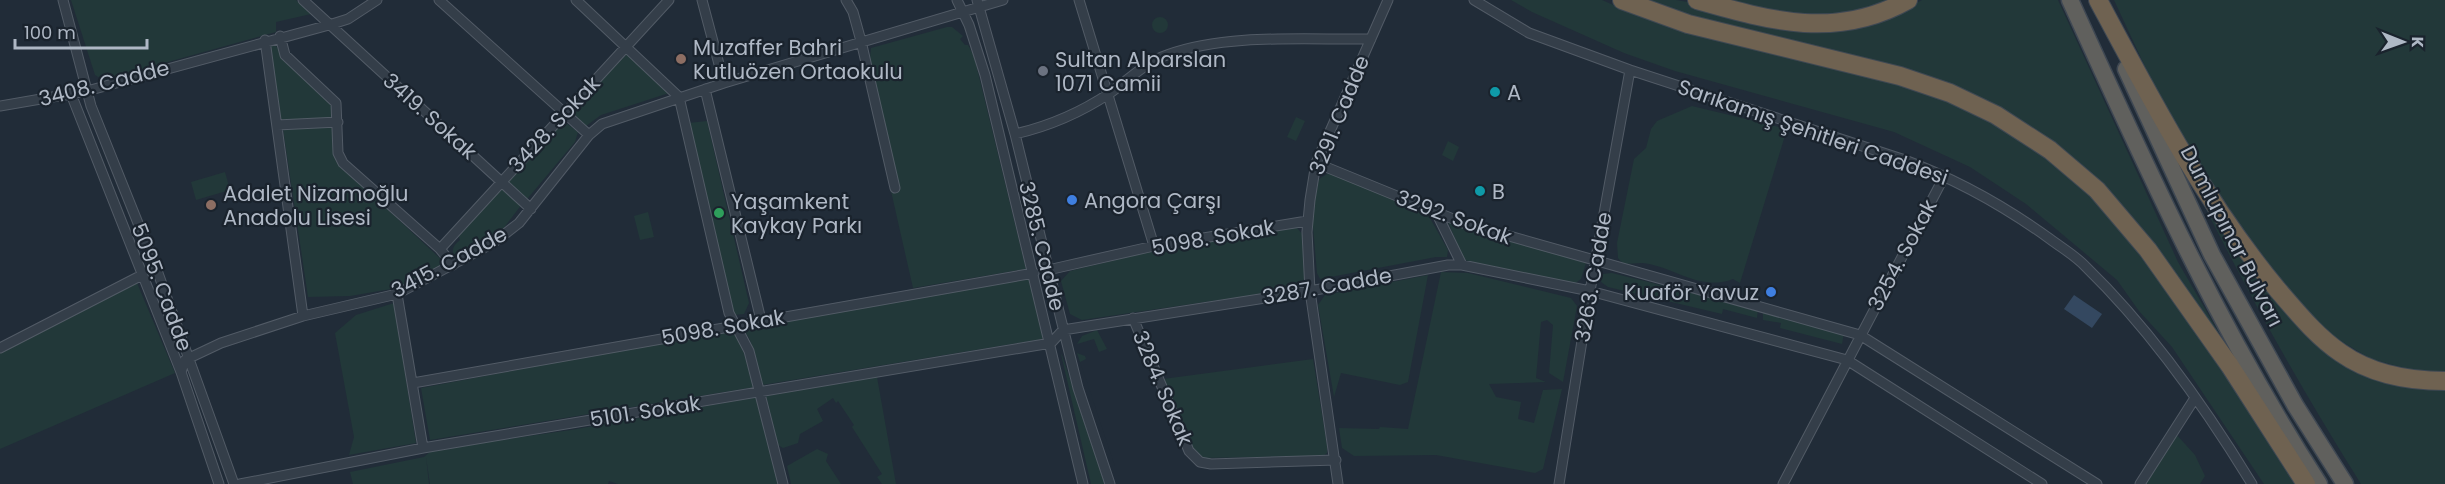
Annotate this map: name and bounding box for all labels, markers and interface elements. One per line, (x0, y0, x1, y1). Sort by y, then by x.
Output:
scale bar (15, 12, 147, 50)
north arrow (2373, 12, 2433, 72)
text: 100 m (24, 20, 76, 45)
place label: Muzaffer Bahri Kutluözen Ortaokulu (693, 33, 903, 86)
text: K (2406, 36, 2429, 48)
place label: Sultan Alparslan 1071 Camii (1055, 45, 1226, 98)
street label: 3291. Cadde (1302, 51, 1376, 179)
marker: Muzaffer Bahri Kutluözen Ortaokulu (674, 52, 688, 66)
street label: 3408. Cadde (36, 53, 172, 113)
marker: Sultan Alparslan 1071 Camii (1036, 64, 1050, 78)
street label: 3419. Sokak (377, 66, 483, 166)
street label: 3428. Sokak (502, 69, 607, 179)
street label: Sarıkamış Şehitleri Caddesi (1674, 72, 1952, 192)
place label: A (1507, 78, 1521, 107)
marker: A (1488, 85, 1502, 99)
street label: Dumlupınar Bulvarı (2174, 141, 2290, 331)
place label: B (1492, 177, 1505, 206)
street label: 3285. Cadde (1012, 178, 1072, 314)
place label: Adalet Nizamoğlu Anadolu Lisesi (223, 179, 409, 232)
street label: 3292. Sokak (1392, 183, 1516, 251)
marker: B (1473, 184, 1487, 198)
place label: Angora Çarşı (1084, 186, 1221, 215)
place label: Yaşamkent Kaykay Parkı (731, 187, 862, 240)
marker: Angora Çarşı (1065, 193, 1079, 207)
street label: 3254. Sokak (1860, 194, 1944, 316)
marker: Adalet Nizamoğlu Anadolu Lisesi (204, 198, 218, 212)
marker: Yaşamkent Kaykay Parkı (712, 206, 726, 220)
street label: 3263. Cadde (1567, 209, 1619, 345)
street label: 5098. Sokak (1149, 212, 1277, 262)
street label: 5095. Cadde (124, 219, 200, 355)
street label: 3415. Cadde (386, 219, 512, 305)
street label: 3287. Cadde (1260, 260, 1394, 312)
place label: Kuaför Yavuz (1624, 278, 1759, 307)
marker: Kuaför Yavuz (1764, 285, 1778, 299)
street label: 5098. Sokak (659, 302, 787, 352)
street label: 3284. Sokak (1126, 326, 1200, 450)
street label: 5101. Sokak (588, 388, 702, 434)

